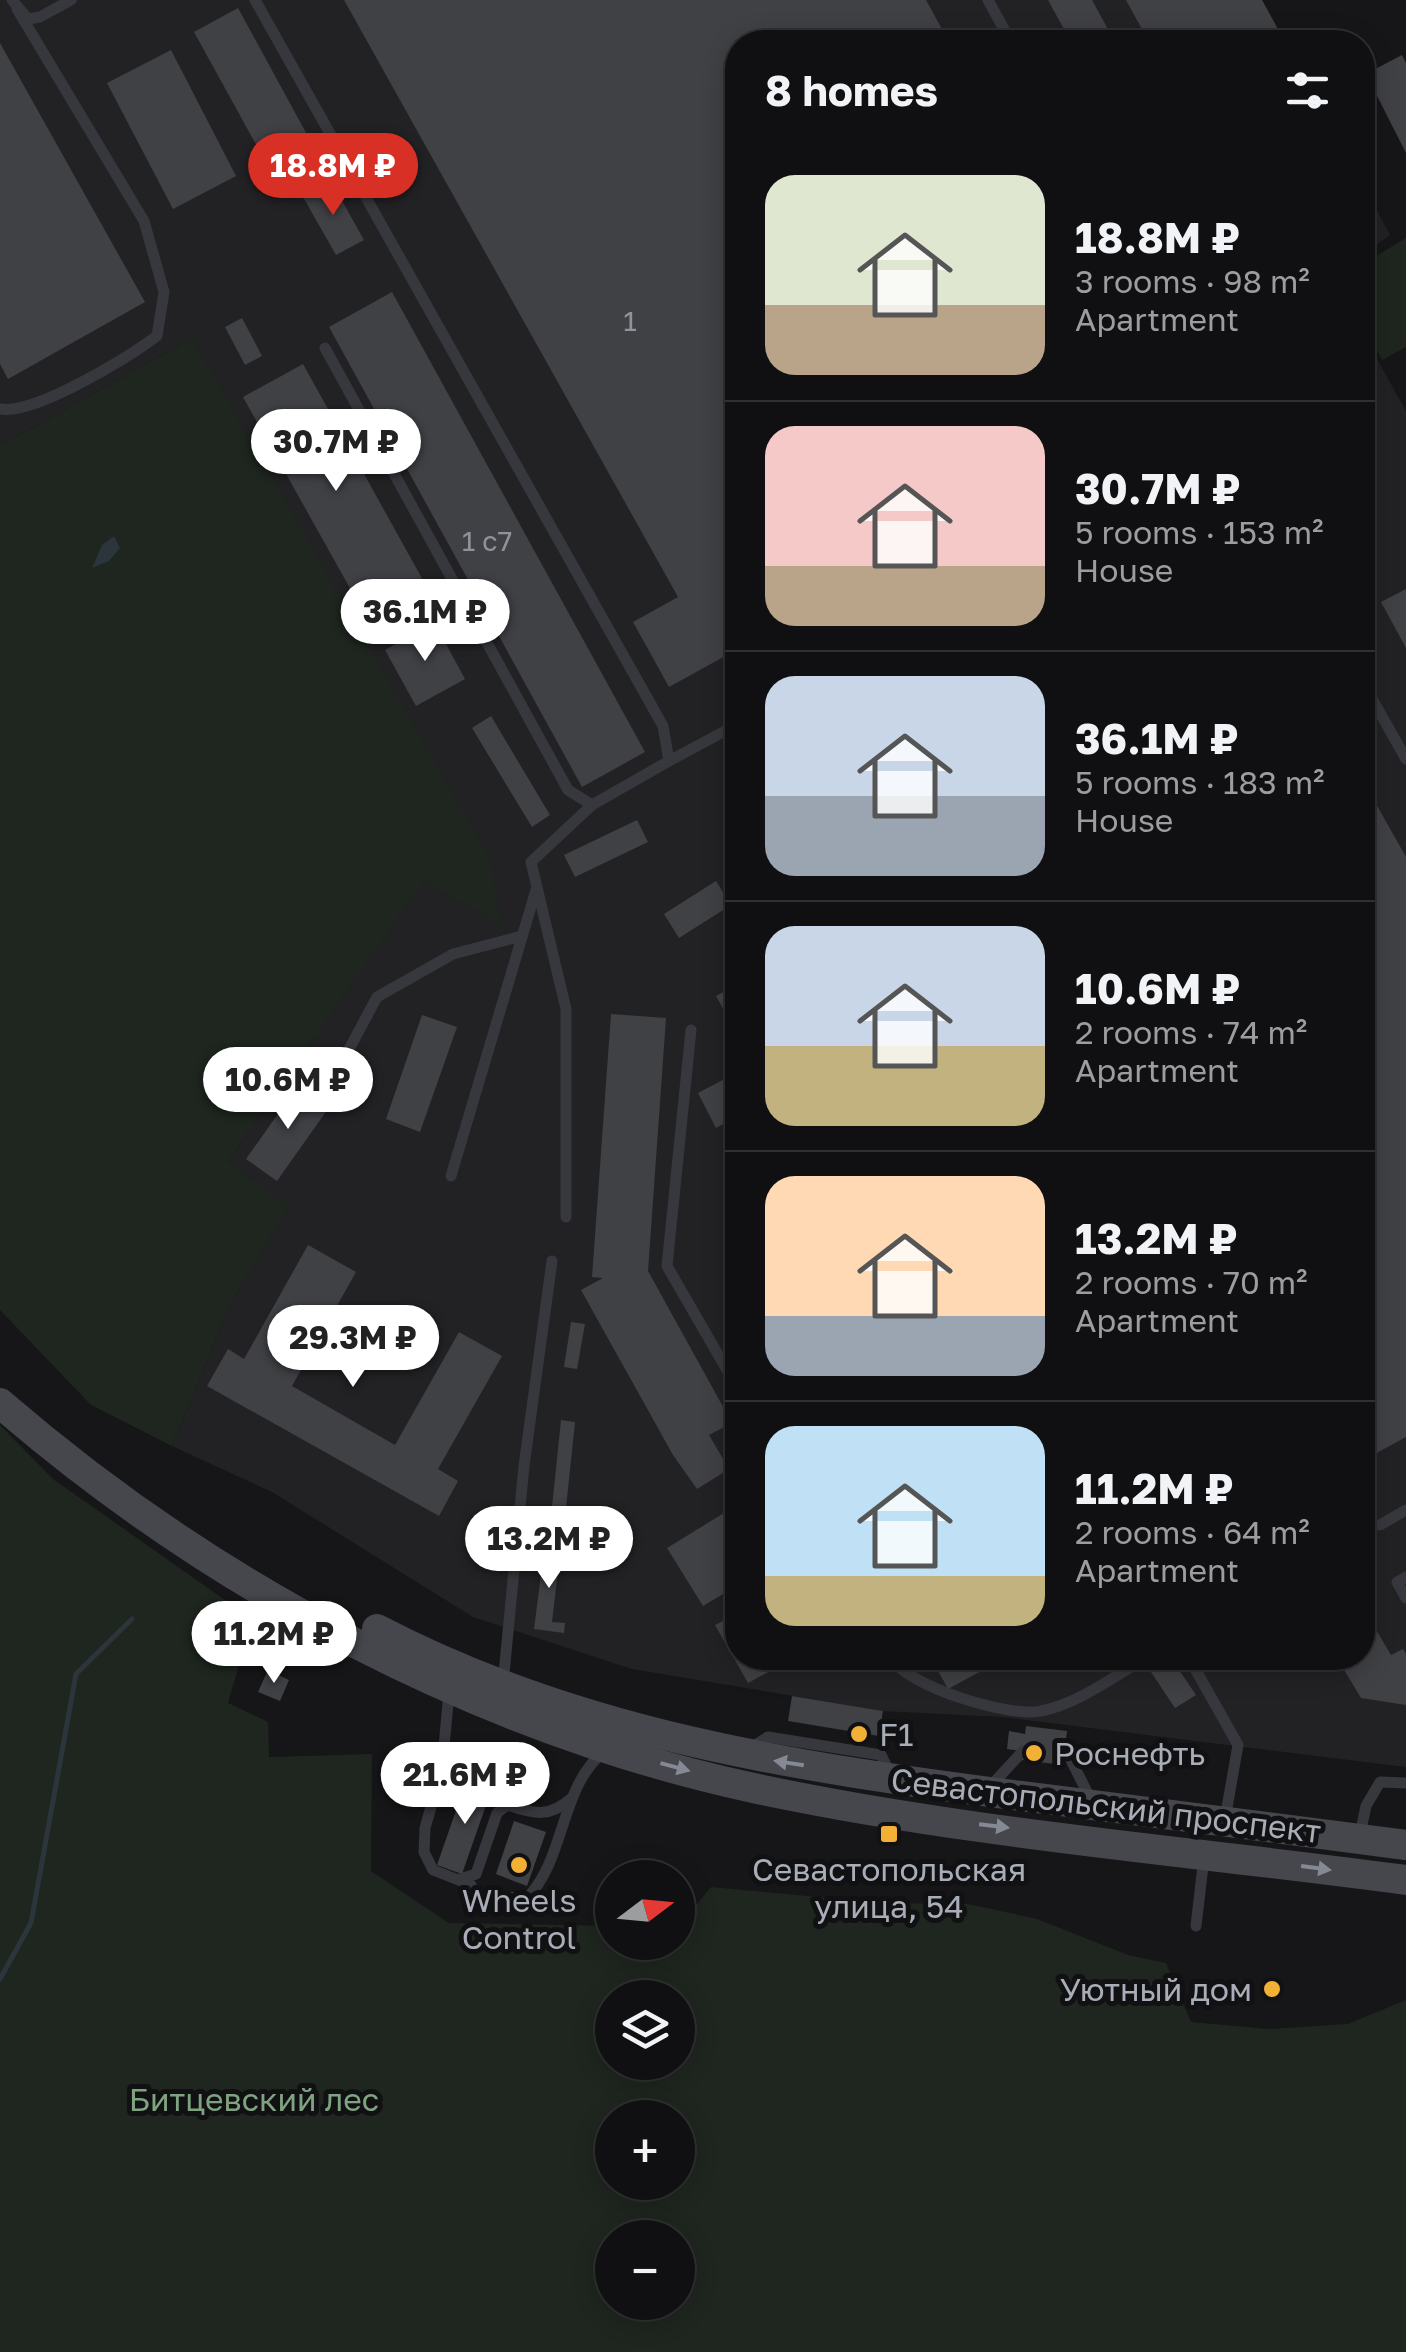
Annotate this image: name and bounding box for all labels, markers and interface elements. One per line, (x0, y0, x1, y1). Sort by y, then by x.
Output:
icon: filters (1280, 63, 1335, 118)
text: 8 homes (765, 65, 938, 115)
pin: 18.8M ₽ (241, 133, 425, 218)
text: 18.8M ₽ (270, 146, 396, 184)
text: 18.8M ₽ (1075, 212, 1240, 262)
icon: home (845, 215, 965, 335)
text: 3 rooms · 98 m² (1075, 262, 1310, 300)
text: Apartment (1075, 300, 1239, 338)
house number: 1 (623, 304, 637, 337)
pin: 30.7M ₽ (244, 409, 428, 494)
text: 30.7M ₽ (273, 422, 399, 460)
text: 30.7M ₽ (1075, 463, 1240, 513)
icon: home (845, 466, 965, 586)
text: 5 rooms · 153 m² (1075, 513, 1324, 551)
house number: 1 с7 (462, 524, 512, 557)
text: House (1075, 551, 1173, 589)
pin: 36.1M ₽ (333, 579, 517, 664)
text: 36.1M ₽ (363, 592, 487, 630)
text: 36.1M ₽ (1075, 713, 1239, 763)
icon: home (845, 716, 965, 836)
text: 5 rooms · 183 m² (1075, 763, 1325, 801)
text: House (1075, 801, 1173, 839)
text: 10.6M ₽ (1075, 963, 1240, 1013)
icon: home (845, 966, 965, 1086)
text: 2 rooms · 74 m² (1075, 1013, 1307, 1051)
pin: 10.6M ₽ (196, 1047, 380, 1132)
text: Apartment (1075, 1051, 1239, 1089)
text: 10.6M ₽ (225, 1060, 351, 1098)
text: 13.2M ₽ (1075, 1213, 1238, 1263)
icon: home (845, 1216, 965, 1336)
text: 2 rooms · 70 m² (1075, 1263, 1308, 1301)
text: Apartment (1075, 1301, 1239, 1339)
pin: 29.3M ₽ (261, 1305, 445, 1390)
text: 29.3M ₽ (289, 1318, 417, 1356)
text: 11.2M ₽ (1075, 1463, 1234, 1513)
icon: home (845, 1466, 965, 1586)
pin: 13.2M ₽ (457, 1506, 641, 1591)
text: 2 rooms · 64 m² (1075, 1513, 1310, 1551)
text: 13.2M ₽ (487, 1519, 611, 1557)
text: Apartment (1075, 1551, 1239, 1589)
pin: 11.2M ₽ (182, 1601, 366, 1686)
text: 11.2M ₽ (214, 1614, 334, 1652)
place label: F1 (879, 1715, 914, 1753)
marker: F1 (848, 1723, 870, 1745)
place label: Роснефть (1054, 1734, 1205, 1772)
pin: 21.6M ₽ (373, 1742, 557, 1827)
marker: Роснефть (1023, 1742, 1045, 1764)
text: 21.6M ₽ (403, 1755, 527, 1793)
one-way arrow (773, 1755, 804, 1770)
one-way arrow (659, 1759, 690, 1775)
street label: Севастопольский проспект (889, 1760, 1323, 1850)
one-way arrow (978, 1818, 1010, 1834)
marker: Севастопольская улица, 54 (878, 1823, 900, 1845)
place label: Севастопольская улица, 54 (752, 1850, 1026, 1925)
marker: Wheels Control (508, 1854, 530, 1876)
north arrow (595, 1860, 695, 1960)
map controls (595, 1860, 695, 2320)
one-way arrow (1301, 1860, 1332, 1876)
place label: Wheels Control (462, 1881, 576, 1956)
place label: Уютный дом (1060, 1970, 1252, 2008)
marker: Уютный дом (1261, 1978, 1283, 2000)
button: layers (595, 1980, 695, 2080)
park label: Битцевский лес (129, 2080, 379, 2118)
button: + (595, 2100, 695, 2200)
button: − (595, 2220, 695, 2320)

